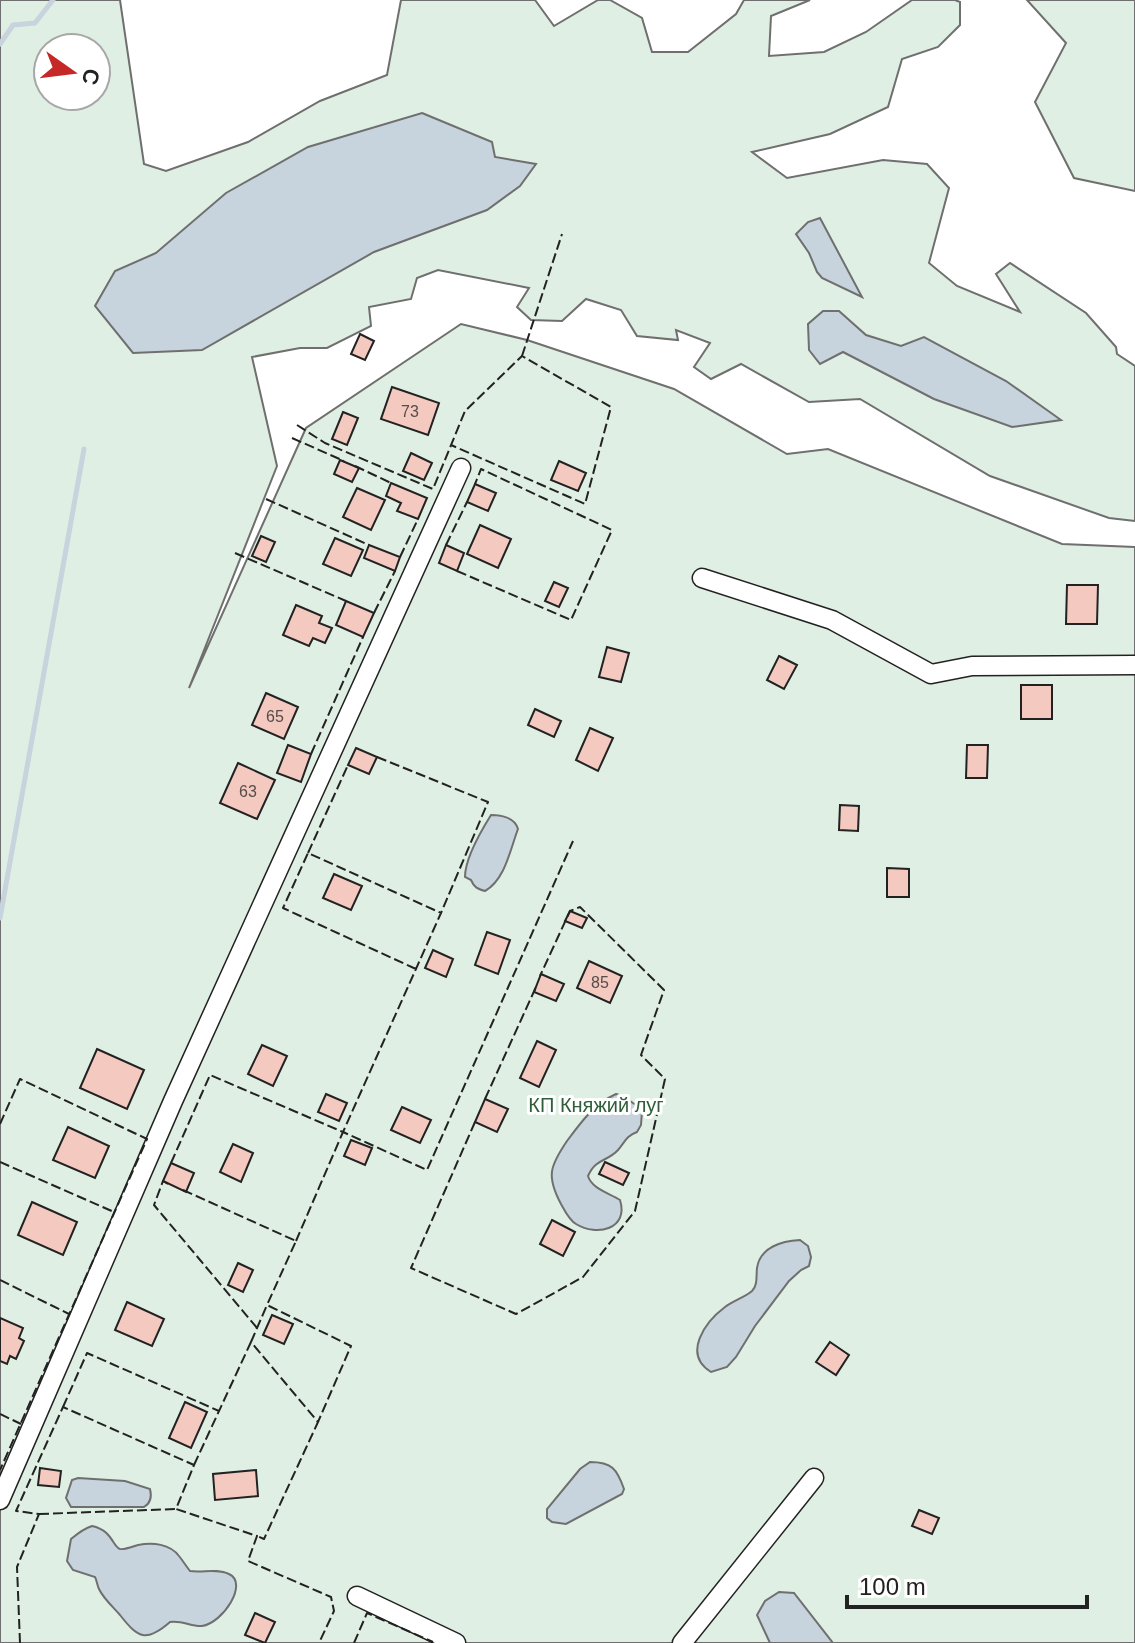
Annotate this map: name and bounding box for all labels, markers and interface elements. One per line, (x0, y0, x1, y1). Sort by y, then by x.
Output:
north arrow (32, 32, 112, 112)
text: С (77, 66, 105, 88)
house number: 73 (401, 403, 419, 420)
house number: 65 (266, 708, 284, 725)
house number: 63 (239, 783, 257, 800)
house number: 85 (591, 974, 609, 991)
park label: КП Княжий луг (528, 1094, 664, 1116)
scale bar (847, 1559, 1087, 1609)
text: 100 m (859, 1573, 926, 1600)

